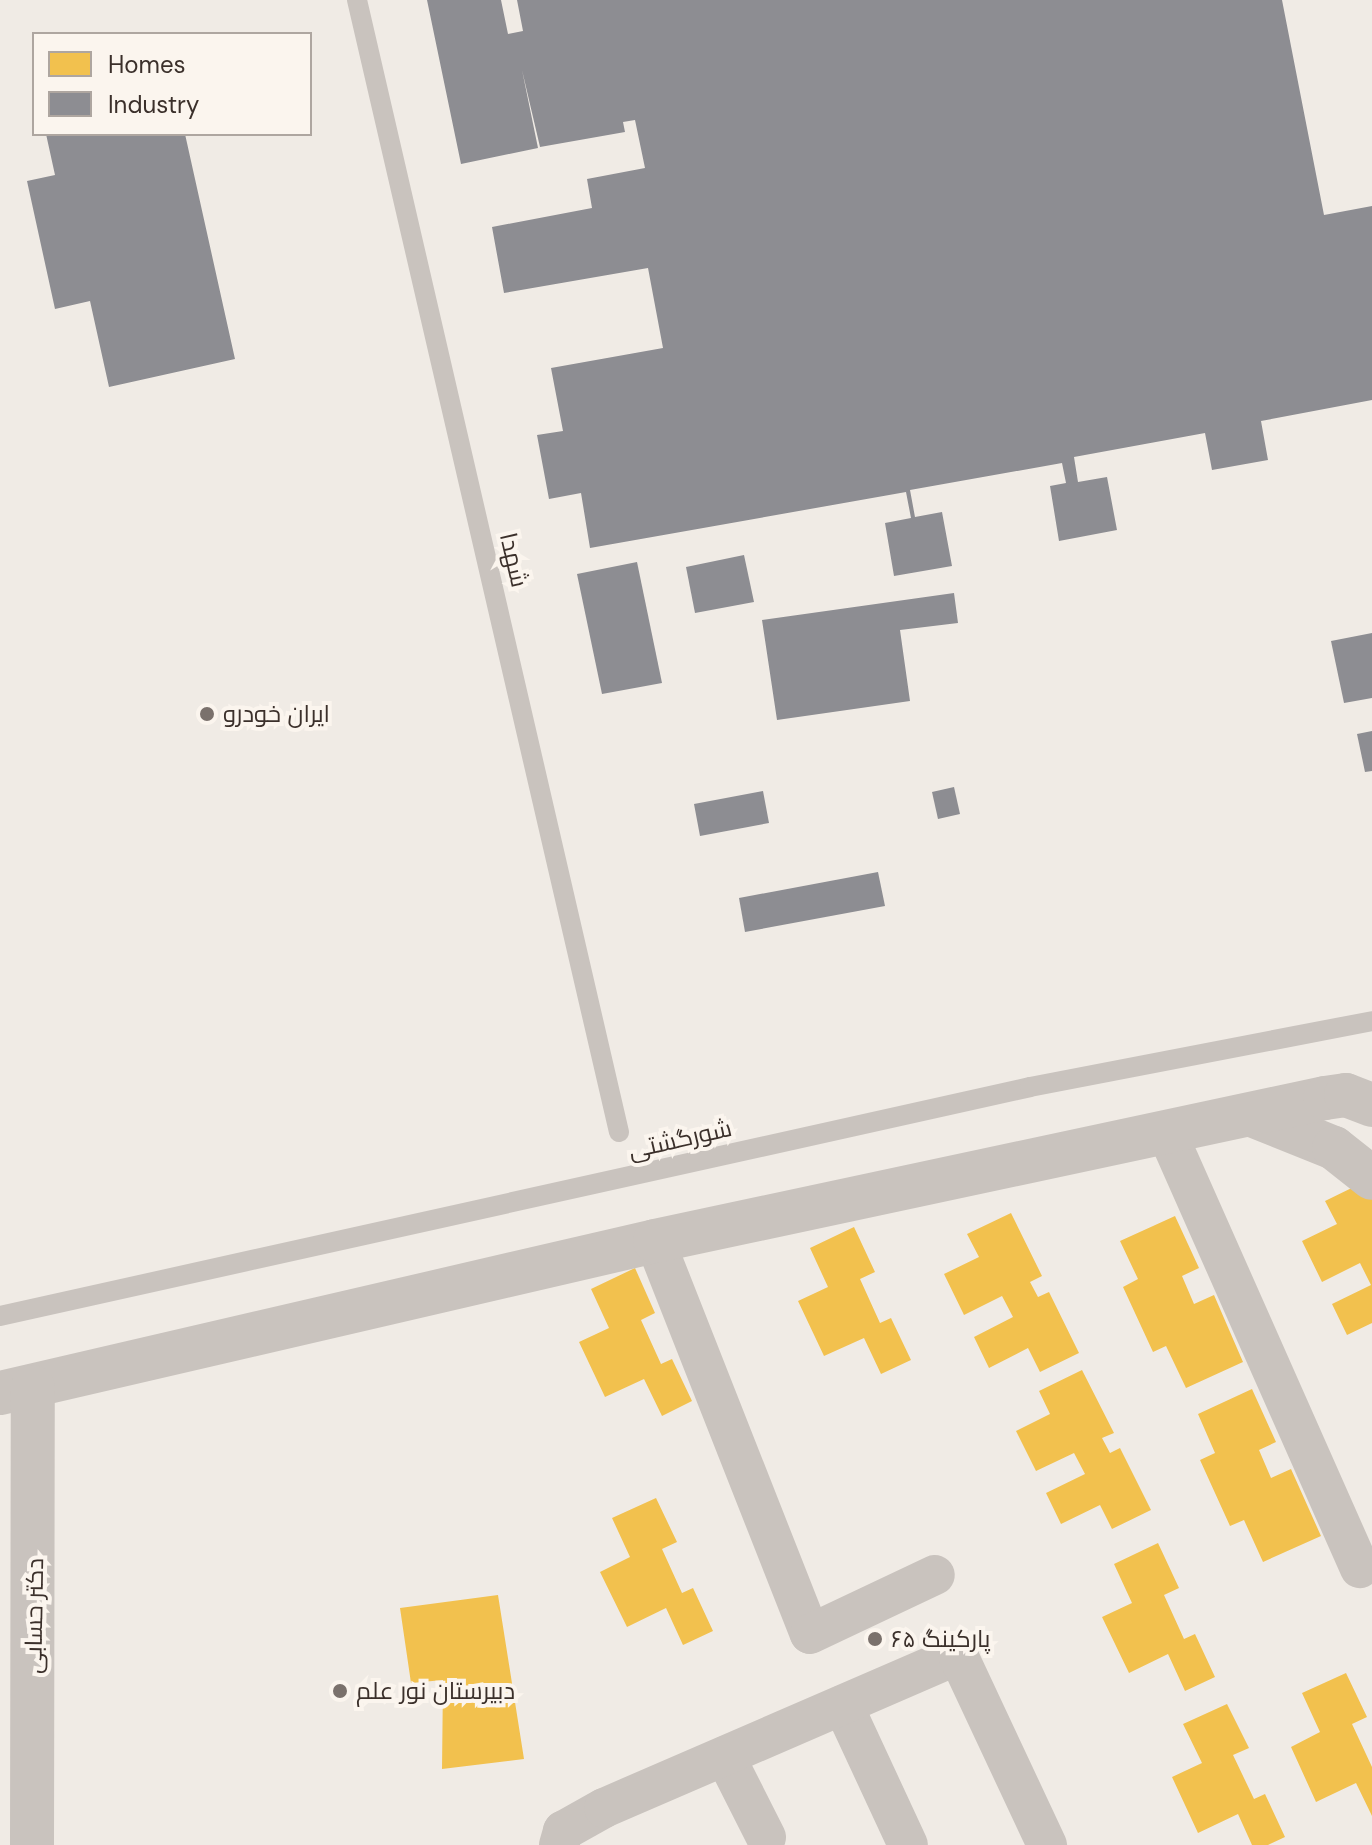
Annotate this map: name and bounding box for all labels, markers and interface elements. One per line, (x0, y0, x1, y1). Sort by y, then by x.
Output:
legend (32, 32, 312, 136)
text: Homes (108, 49, 186, 80)
text: Industry (108, 89, 199, 120)
street label: شهدا (494, 530, 534, 590)
place label: ایران خودرو (223, 700, 330, 728)
marker: ایران خودرو (198, 705, 216, 723)
street label: شورگشتی (626, 1113, 734, 1165)
street label: دکتر حسابی (19, 1558, 49, 1674)
place label: پارکینگ ۶۵ (891, 1625, 990, 1653)
marker: پارکینگ ۶۵ (866, 1630, 884, 1648)
place label: دبیرستان نور علم (356, 1677, 515, 1705)
marker: دبیرستان نور علم (331, 1682, 349, 1700)

